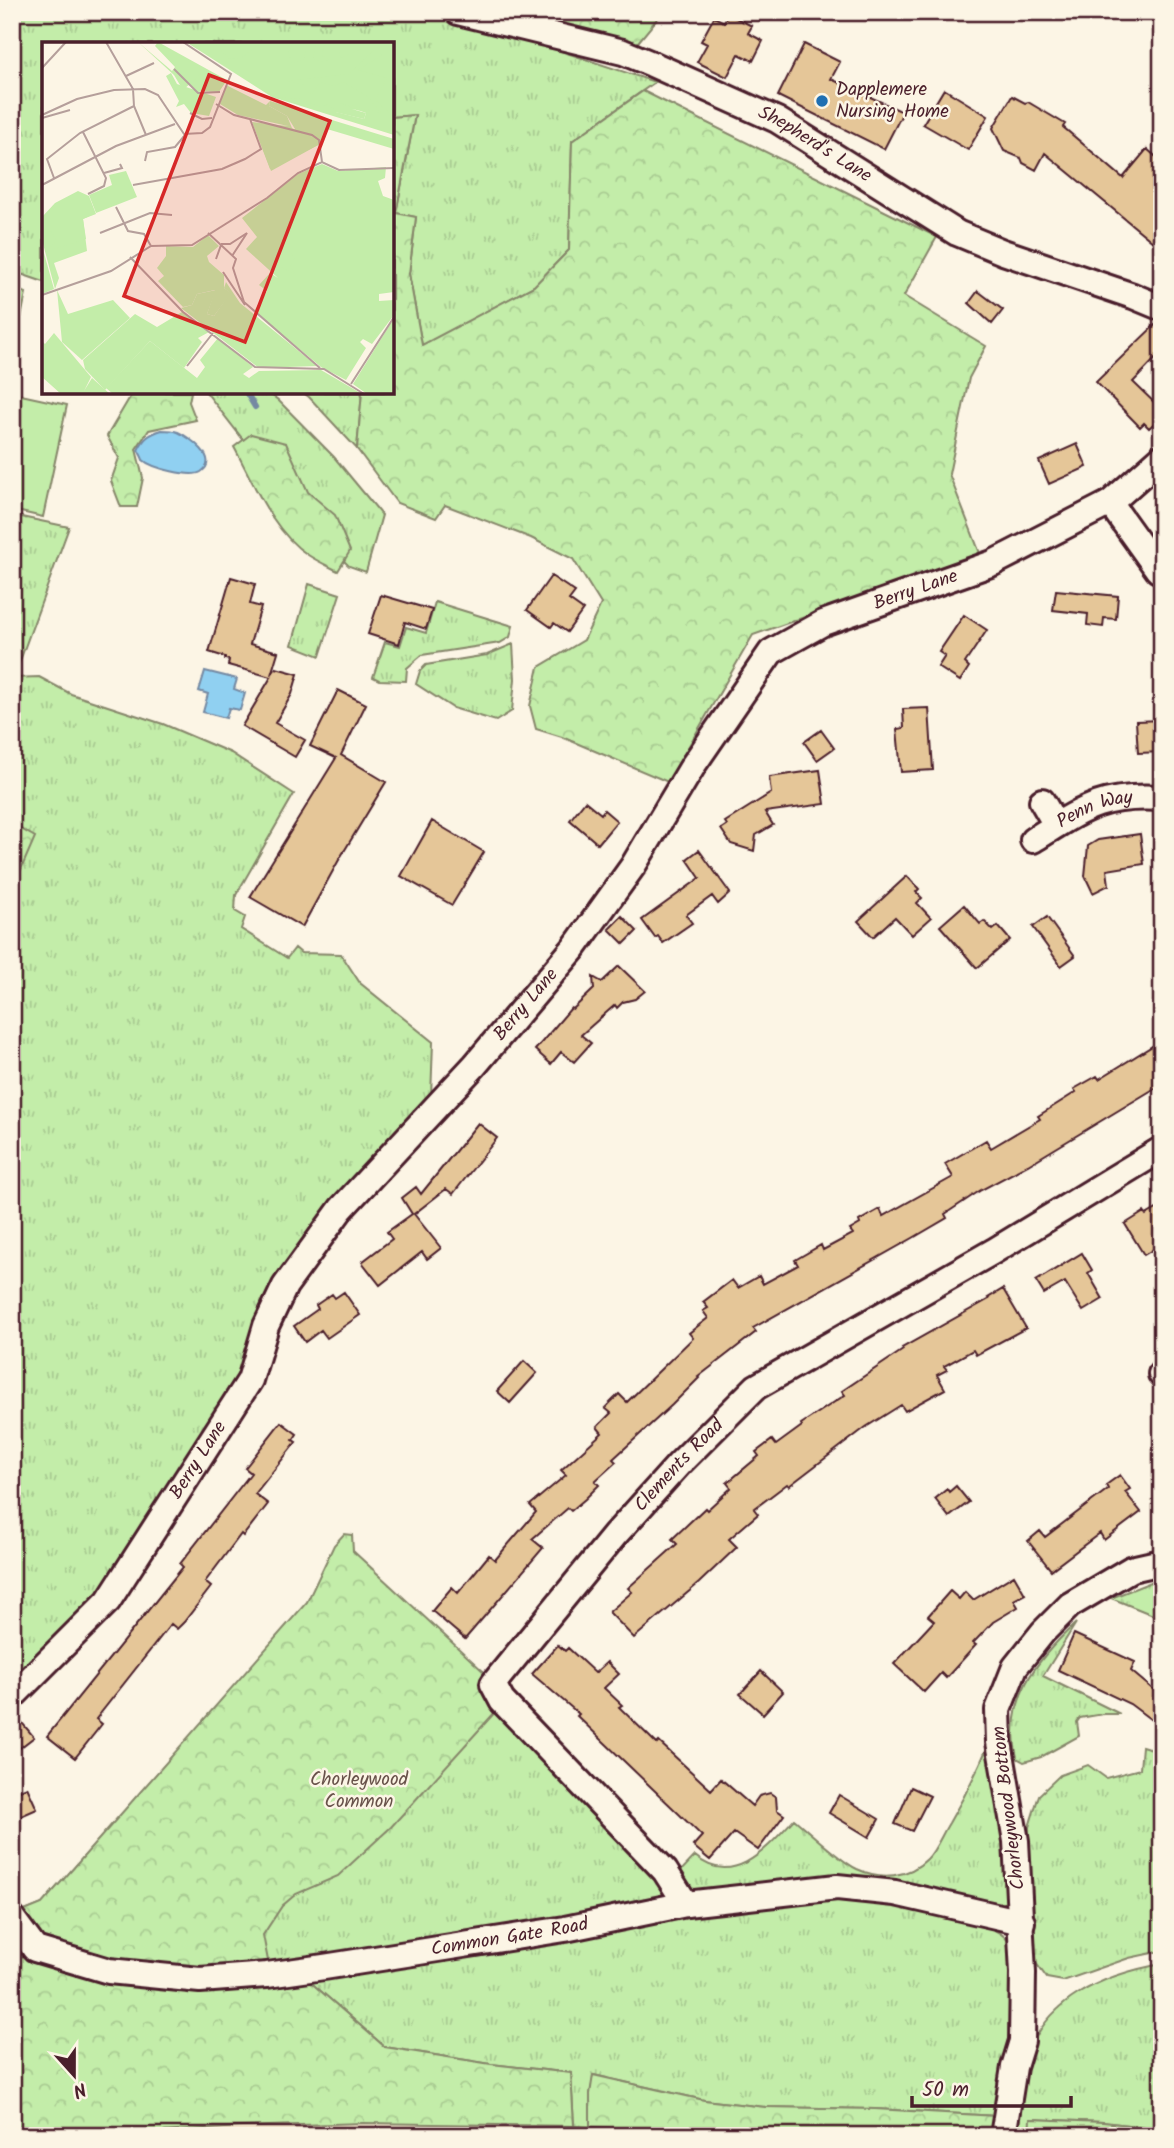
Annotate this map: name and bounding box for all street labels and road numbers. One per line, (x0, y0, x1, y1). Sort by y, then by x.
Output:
street label: Shepherd's Lane (753, 98, 878, 191)
street label: Berry Lane (869, 561, 963, 619)
street label: Penn Way (1051, 783, 1135, 837)
street label: Berry Lane (486, 961, 566, 1048)
street label: Clements Road (627, 1411, 732, 1519)
street label: Berry Lane (162, 1415, 235, 1505)
street label: Chorleywood Bottom (984, 1724, 1034, 1892)
street label: Common Gate Road (429, 1909, 592, 1965)

